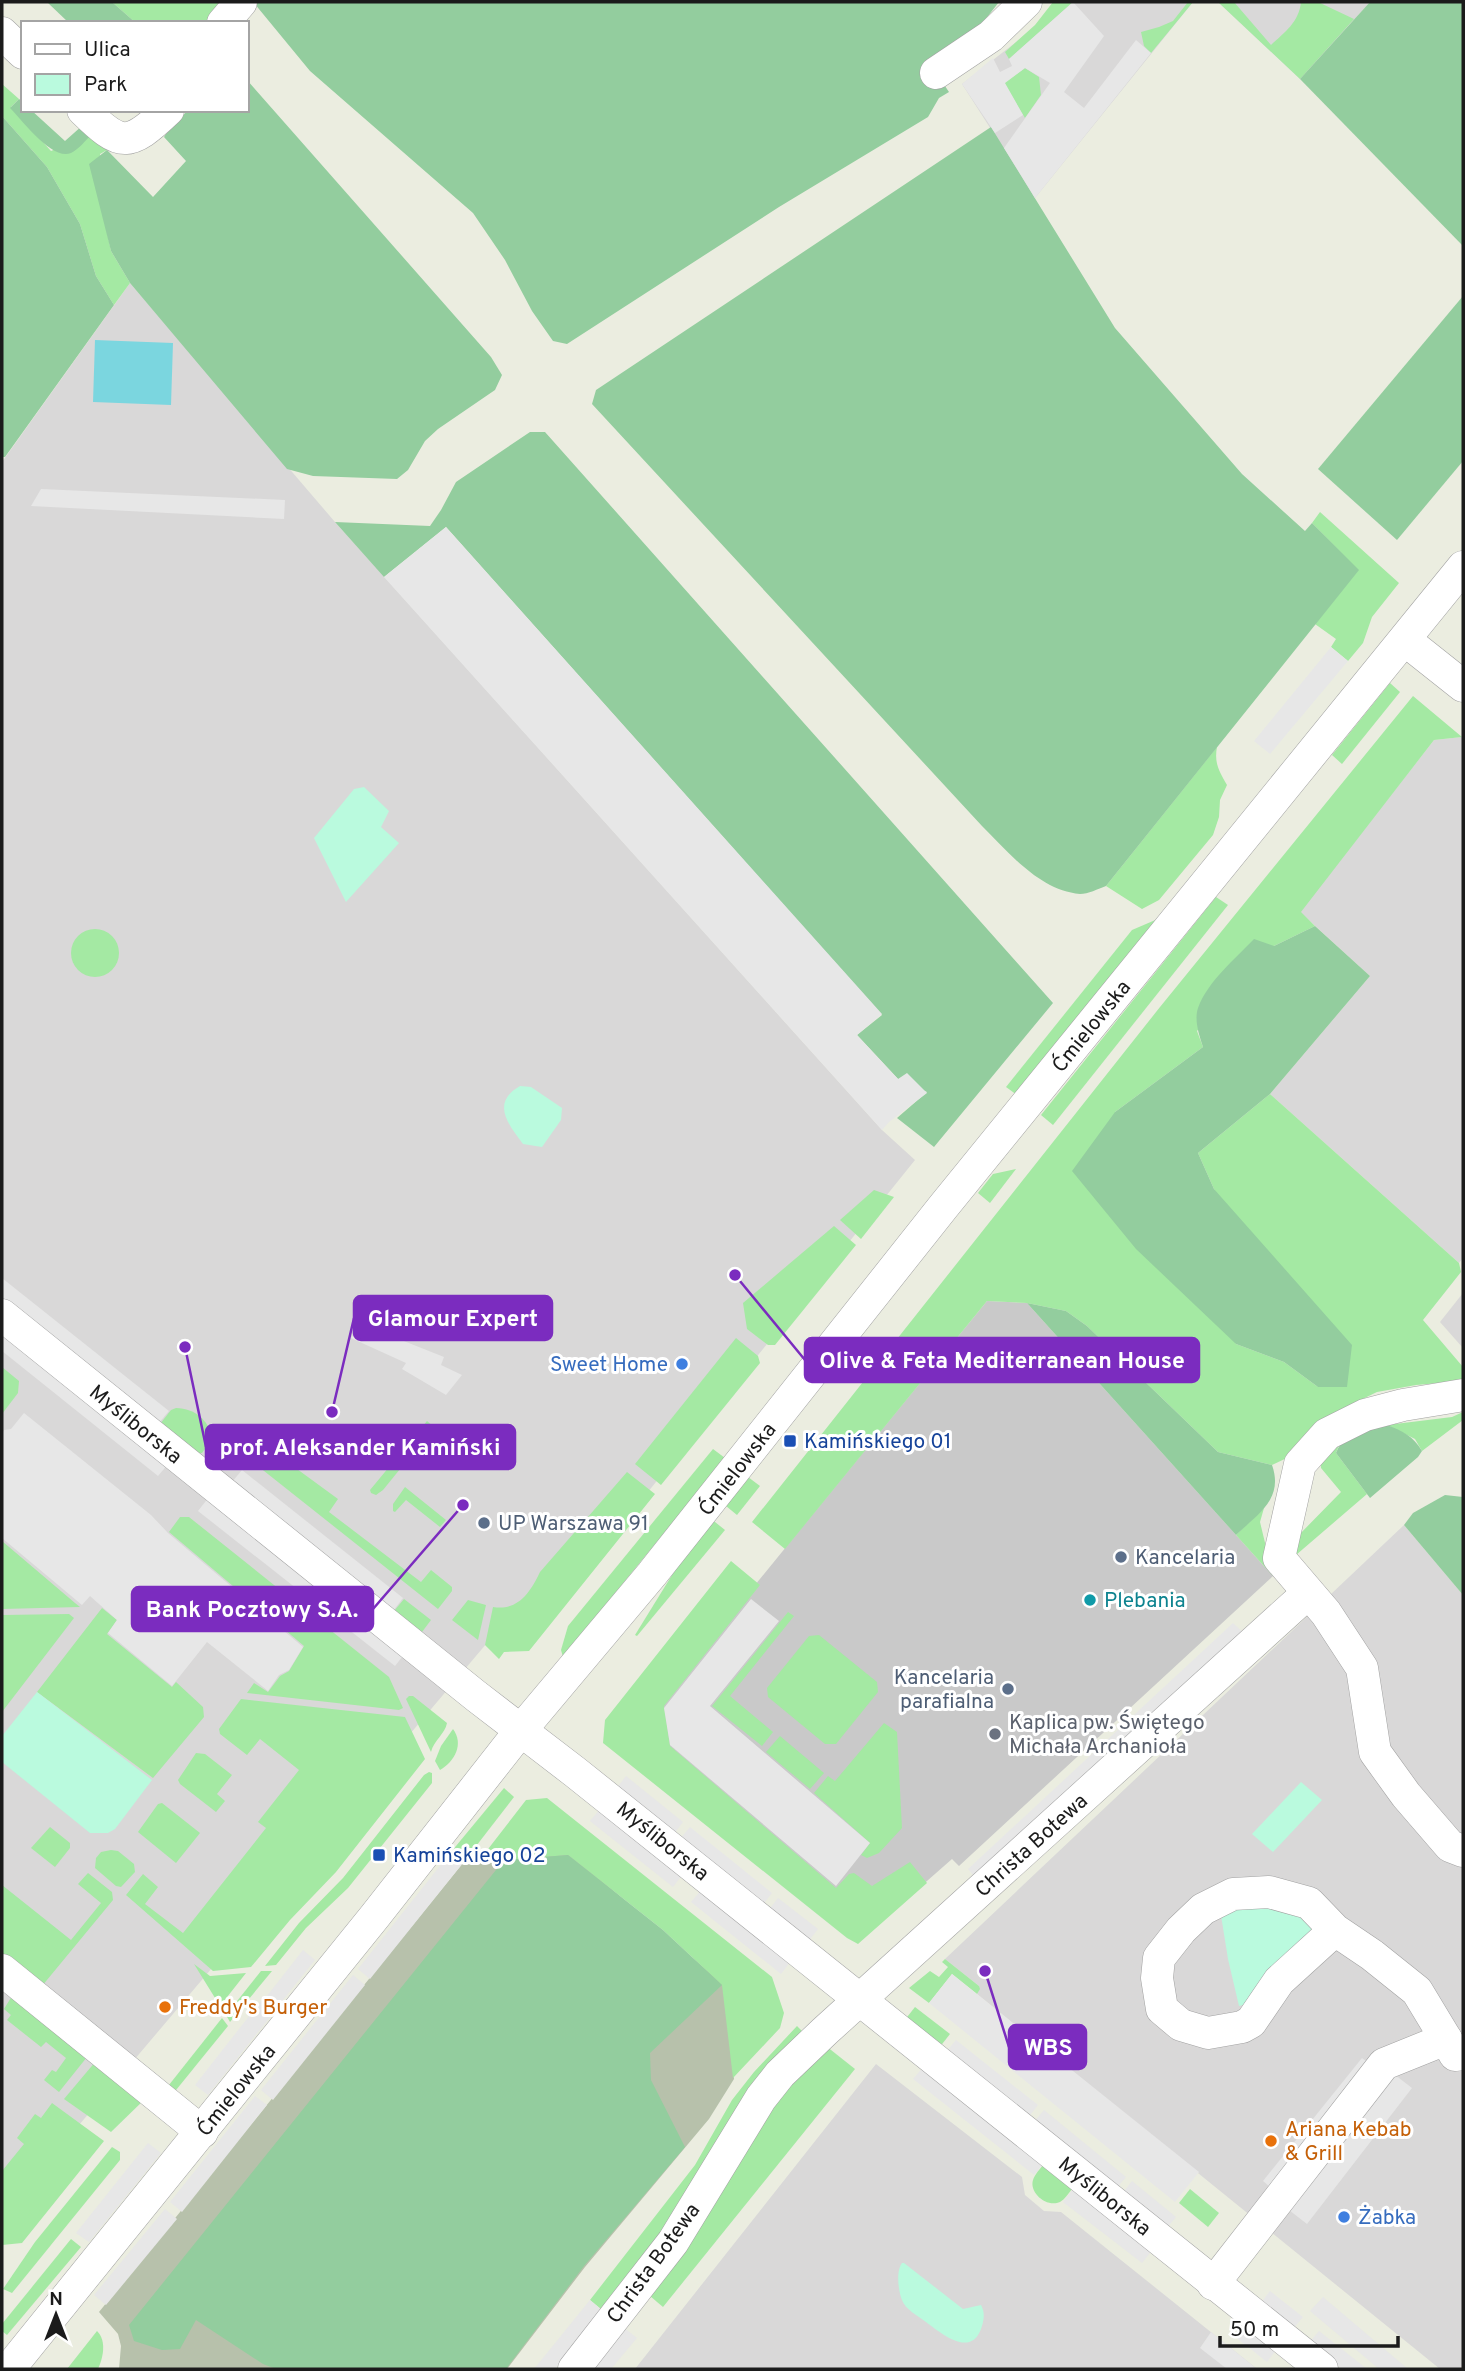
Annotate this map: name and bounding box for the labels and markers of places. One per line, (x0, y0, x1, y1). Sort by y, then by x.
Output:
callout: Glamour Expert (354, 1296, 552, 1340)
callout: Olive & Feta Mediterranean House (805, 1338, 1199, 1382)
place label: Sweet Home (550, 1352, 668, 1379)
marker: Sweet Home (674, 1356, 690, 1372)
callout: prof. Aleksander Kamiński (206, 1425, 515, 1469)
place label: Kamińskiego 01 (804, 1429, 952, 1456)
marker: Kamińskiego 01 (782, 1433, 798, 1449)
place label: UP Warszawa 91 (498, 1511, 649, 1538)
marker: UP Warszawa 91 (476, 1515, 492, 1531)
place label: Kancelaria (1135, 1545, 1235, 1572)
marker: Kancelaria (1113, 1549, 1129, 1565)
callout: Bank Pocztowy S.A. (132, 1587, 373, 1631)
place label: Plebania (1104, 1588, 1186, 1615)
marker: Plebania (1082, 1592, 1098, 1608)
place label: Kancelaria parafialna (894, 1665, 994, 1716)
marker: Kancelaria parafialna (1000, 1681, 1016, 1697)
place label: Kaplica pw. Świętego Michała Archanioła (1009, 1709, 1205, 1761)
marker: Kaplica pw. Świętego Michała Archanioła (987, 1726, 1003, 1742)
place label: Kamińskiego 02 (393, 1843, 546, 1870)
marker: Kamińskiego 02 (371, 1847, 387, 1863)
place label: Freddy's Burger (179, 1995, 327, 2022)
marker: Freddy's Burger (157, 1999, 173, 2015)
callout: WBS (1009, 2025, 1086, 2069)
place label: Ariana Kebab & Grill (1285, 2117, 1411, 2168)
marker: Ariana Kebab & Grill (1263, 2133, 1279, 2149)
place label: Żabka (1358, 2205, 1416, 2232)
marker: Żabka (1336, 2209, 1352, 2225)

